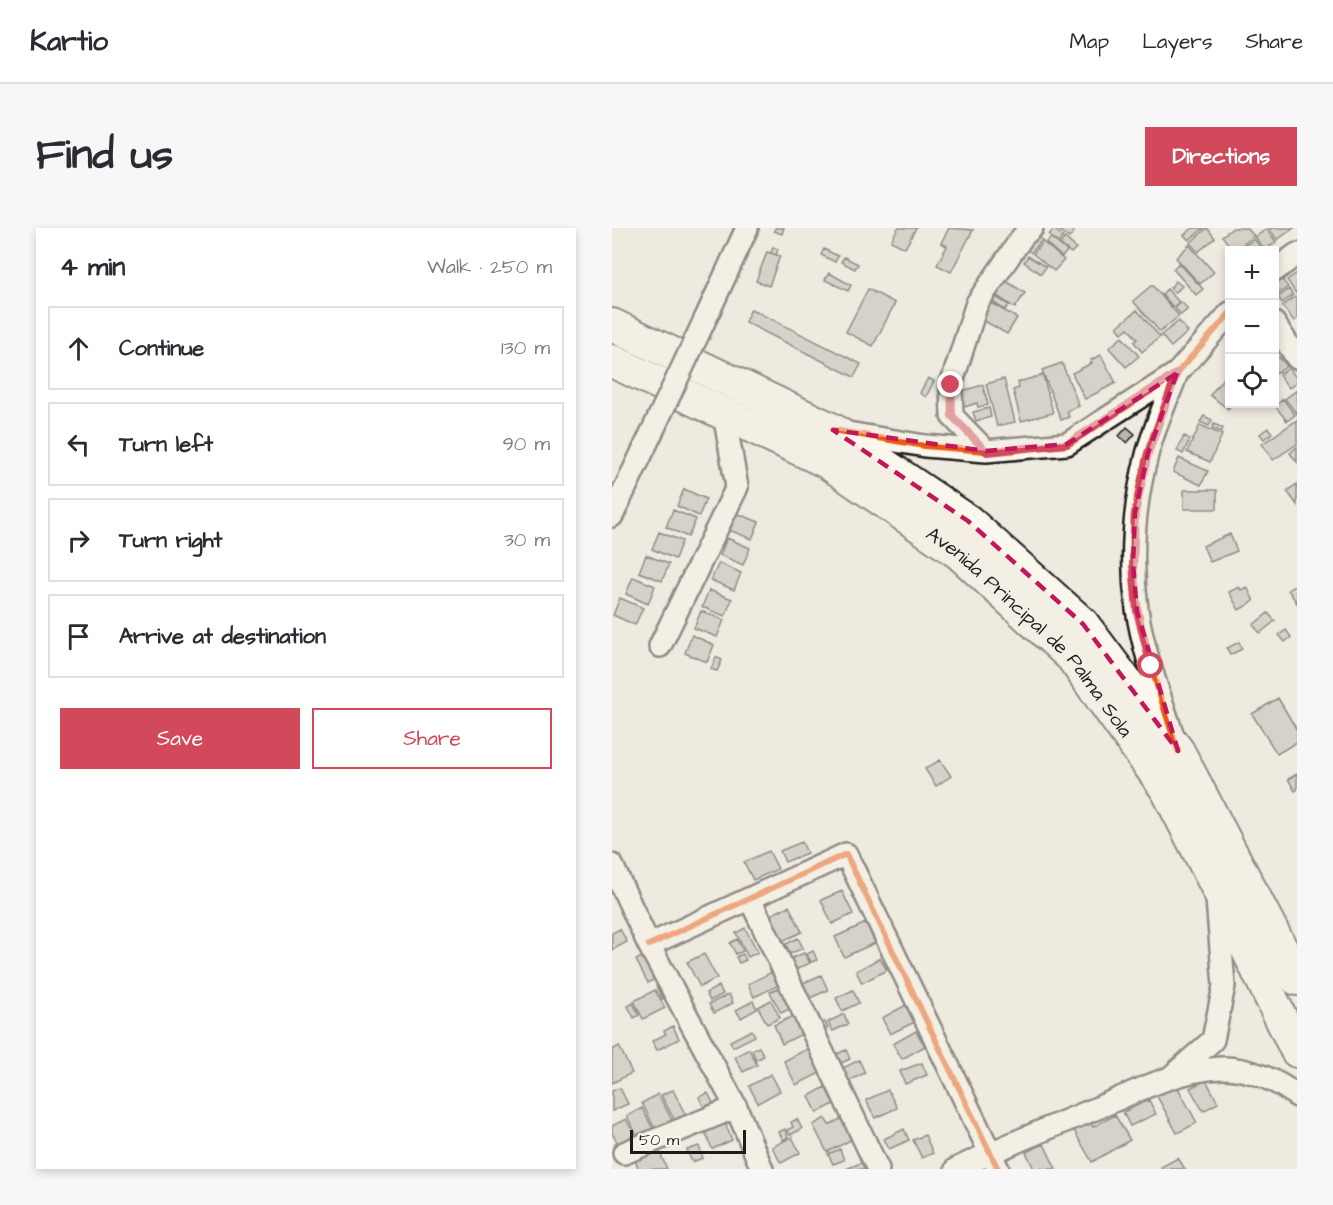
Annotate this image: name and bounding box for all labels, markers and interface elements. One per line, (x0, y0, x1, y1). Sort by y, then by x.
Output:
text: Kartio (30, 22, 108, 61)
text: Map (1069, 27, 1109, 56)
text: Layers (1142, 27, 1212, 56)
text: Share (1245, 27, 1303, 56)
text: Find us (36, 127, 173, 185)
button: Directions (1145, 127, 1297, 186)
map controls (1225, 246, 1279, 408)
button: + (1225, 246, 1279, 300)
text: 4 min (60, 249, 125, 285)
text: Walk · 250 m (427, 253, 552, 281)
button: − (1225, 300, 1279, 354)
icon: ahead (62, 332, 95, 365)
text: Continue (119, 333, 204, 364)
text: 130 m (501, 334, 550, 362)
button: locate (1225, 354, 1279, 408)
route end (937, 371, 963, 397)
icon: left (62, 428, 95, 461)
text: Turn left (119, 429, 213, 460)
text: 90 m (502, 430, 550, 458)
street label: Avenida Principal de Palma Sola (920, 520, 1139, 743)
icon: right (62, 524, 95, 557)
text: Turn right (119, 525, 222, 556)
text: 30 m (504, 526, 550, 554)
icon: arrive (62, 620, 95, 653)
text: Arrive at destination (119, 621, 326, 652)
route start (1137, 652, 1163, 678)
button: Save (60, 708, 300, 769)
button: Share (312, 708, 552, 769)
scale bar (630, 1127, 746, 1154)
text: 50 m (639, 1129, 679, 1151)

